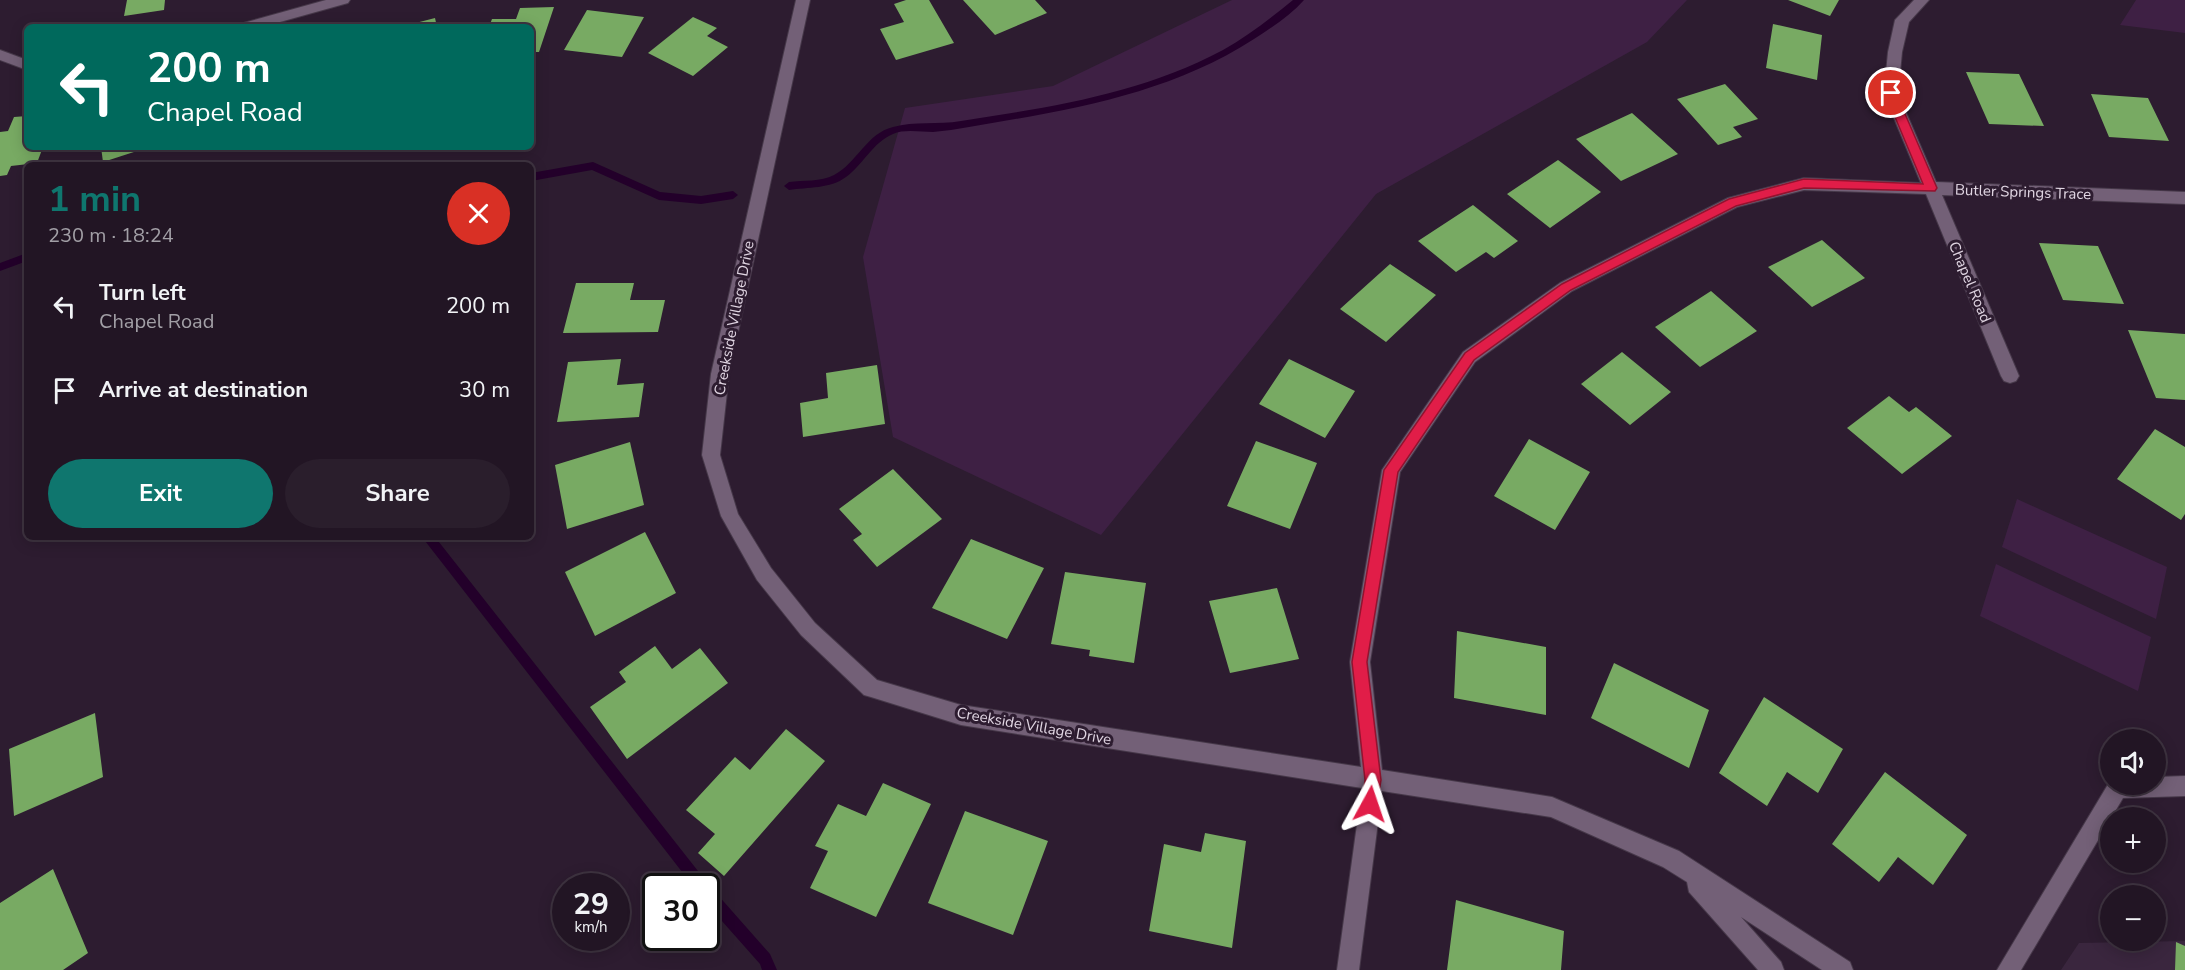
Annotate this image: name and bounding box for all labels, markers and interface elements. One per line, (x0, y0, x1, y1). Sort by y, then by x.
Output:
text: 200 m (147, 40, 271, 97)
icon: left (48, 48, 126, 126)
pin (1865, 67, 1916, 118)
icon: arrive (1874, 76, 1907, 109)
text: Chapel Road (147, 94, 303, 131)
text: 1 min (48, 175, 141, 224)
street label: Butler Springs Trace (1954, 180, 2092, 204)
button: close (447, 182, 510, 245)
text: 230 m · 18:24 (48, 222, 174, 249)
street label: Chapel Road (1944, 238, 1996, 326)
street label: Creekside Village Drive (709, 239, 759, 397)
text: Turn left (99, 278, 186, 308)
icon: left (48, 290, 81, 323)
text: 200 m (446, 291, 510, 321)
text: Chapel Road (99, 308, 214, 335)
icon: arrive (48, 374, 81, 407)
text: Arrive at destination (99, 375, 308, 405)
text: 30 m (459, 375, 510, 405)
button: Exit (48, 459, 273, 528)
button: Share (285, 459, 510, 528)
street label: Creekside Village Drive (955, 703, 1113, 749)
map controls (2100, 729, 2166, 951)
button: sound (2100, 729, 2166, 795)
position arrow (1338, 772, 1402, 836)
button: + (2100, 807, 2166, 873)
speed limit sign: 30 (642, 873, 720, 951)
text: 29 (573, 884, 609, 925)
button: − (2100, 885, 2166, 951)
text: km/h (574, 917, 608, 937)

